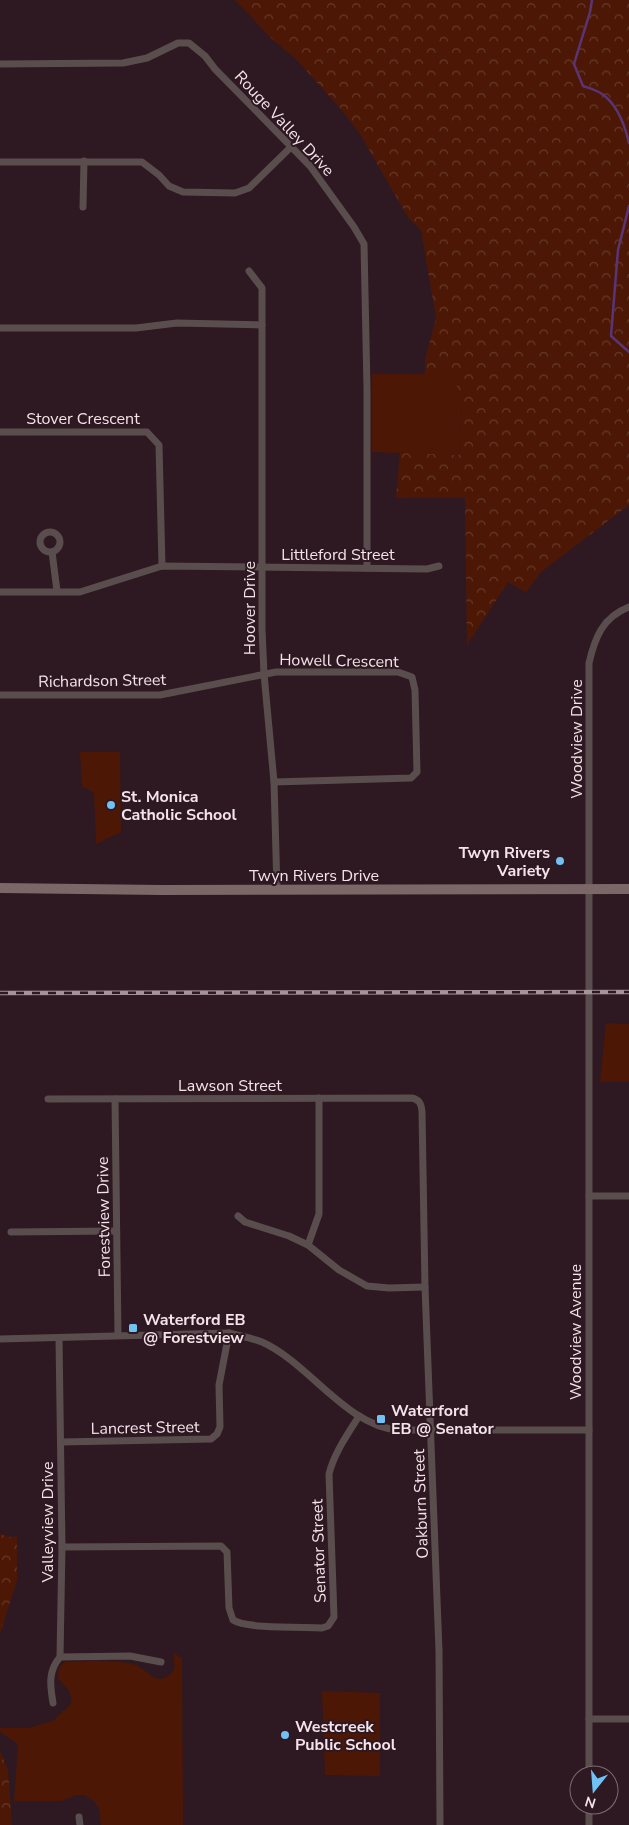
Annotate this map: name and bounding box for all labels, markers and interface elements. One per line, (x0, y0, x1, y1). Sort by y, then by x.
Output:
street label: Rouge Valley Drive (229, 66, 339, 181)
street label: Stover Crescent (26, 408, 140, 430)
street label: Littleford Street (281, 544, 395, 566)
street label: Hoover Drive (239, 561, 261, 655)
street label: Howell Crescent (279, 649, 399, 673)
street label: Richardson Street (38, 669, 166, 693)
street label: Woodview Drive (566, 679, 588, 799)
place label: St. Monica Catholic School (121, 786, 237, 826)
marker: St. Monica Catholic School (105, 799, 117, 811)
place label: Twyn Rivers Variety (459, 842, 551, 882)
marker: Twyn Rivers Variety (554, 855, 566, 867)
street label: Twyn Rivers Drive (249, 865, 379, 887)
street label: Lawson Street (178, 1075, 282, 1097)
street label: Forestview Drive (92, 1156, 116, 1278)
street label: Woodview Avenue (565, 1264, 587, 1400)
place label: Waterford EB @ Forestview (143, 1309, 246, 1349)
marker: Waterford EB @ Forestview (127, 1322, 139, 1334)
place label: Waterford EB @ Senator (391, 1400, 495, 1440)
marker: Waterford EB @ Senator (375, 1413, 387, 1425)
street label: Lancrest Street (90, 1416, 200, 1440)
street label: Oakburn Street (408, 1448, 434, 1559)
street label: Valleyview Drive (37, 1462, 59, 1583)
street label: Senator Street (306, 1498, 332, 1603)
place label: Westcreek Public School (295, 1716, 396, 1756)
marker: Westcreek Public School (279, 1729, 291, 1741)
north arrow (569, 1765, 619, 1815)
text: N (583, 1791, 598, 1813)

